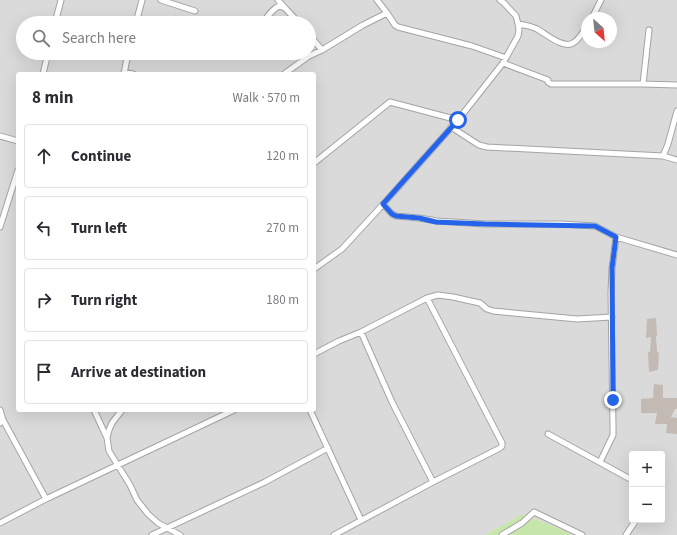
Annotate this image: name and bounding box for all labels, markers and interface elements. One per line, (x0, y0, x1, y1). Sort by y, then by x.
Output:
north arrow (581, 12, 617, 48)
search box (16, 16, 316, 60)
icon: search (30, 27, 52, 49)
text: Search here (62, 28, 136, 49)
text: 8 min (32, 86, 73, 110)
text: Walk · 570 m (232, 89, 300, 107)
route start (449, 111, 467, 129)
icon: ahead (33, 145, 55, 167)
text: Continue (71, 146, 131, 167)
text: 120 m (266, 147, 299, 165)
icon: left (33, 217, 55, 239)
text: Turn left (71, 218, 127, 239)
text: 270 m (266, 219, 299, 237)
icon: right (33, 289, 55, 311)
text: Turn right (71, 290, 137, 311)
text: 180 m (266, 291, 299, 309)
icon: arrive (33, 361, 55, 383)
text: Arrive at destination (71, 362, 206, 383)
route end (604, 391, 622, 409)
map controls (629, 451, 665, 523)
button: + (629, 451, 665, 487)
button: − (629, 487, 665, 523)

